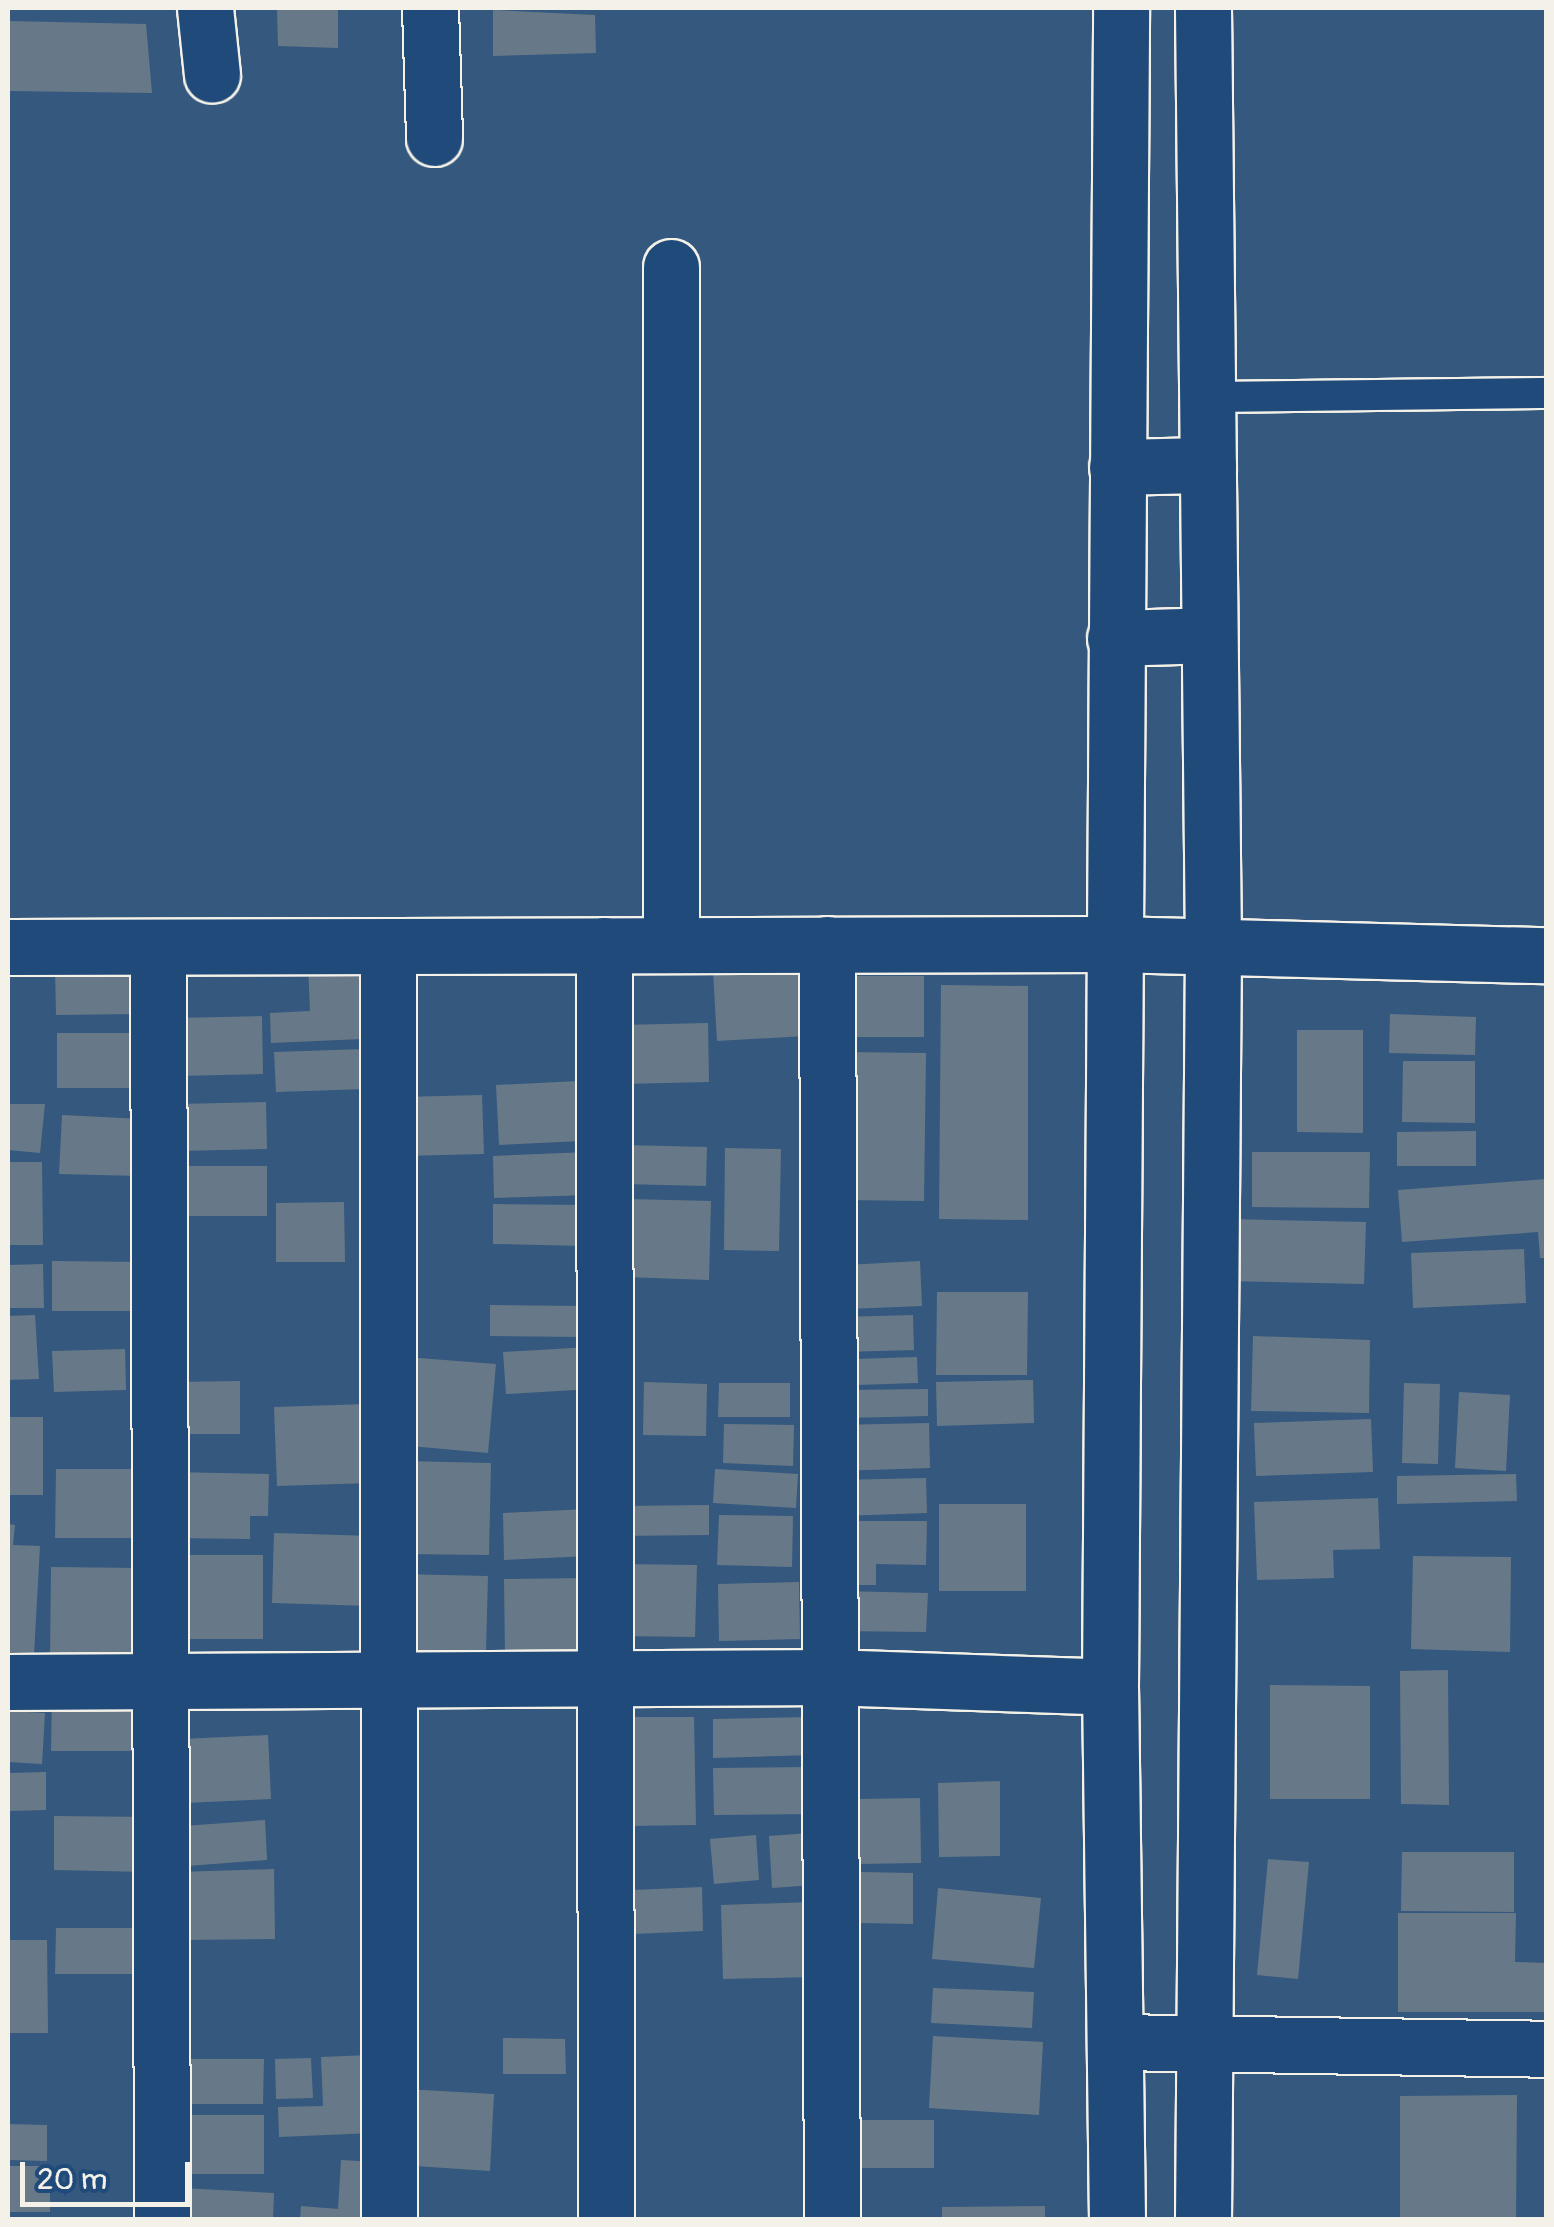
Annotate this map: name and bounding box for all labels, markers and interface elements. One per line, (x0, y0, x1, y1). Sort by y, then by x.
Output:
scale bar (25, 2142, 195, 2204)
text: 20 m (37, 2161, 107, 2198)

